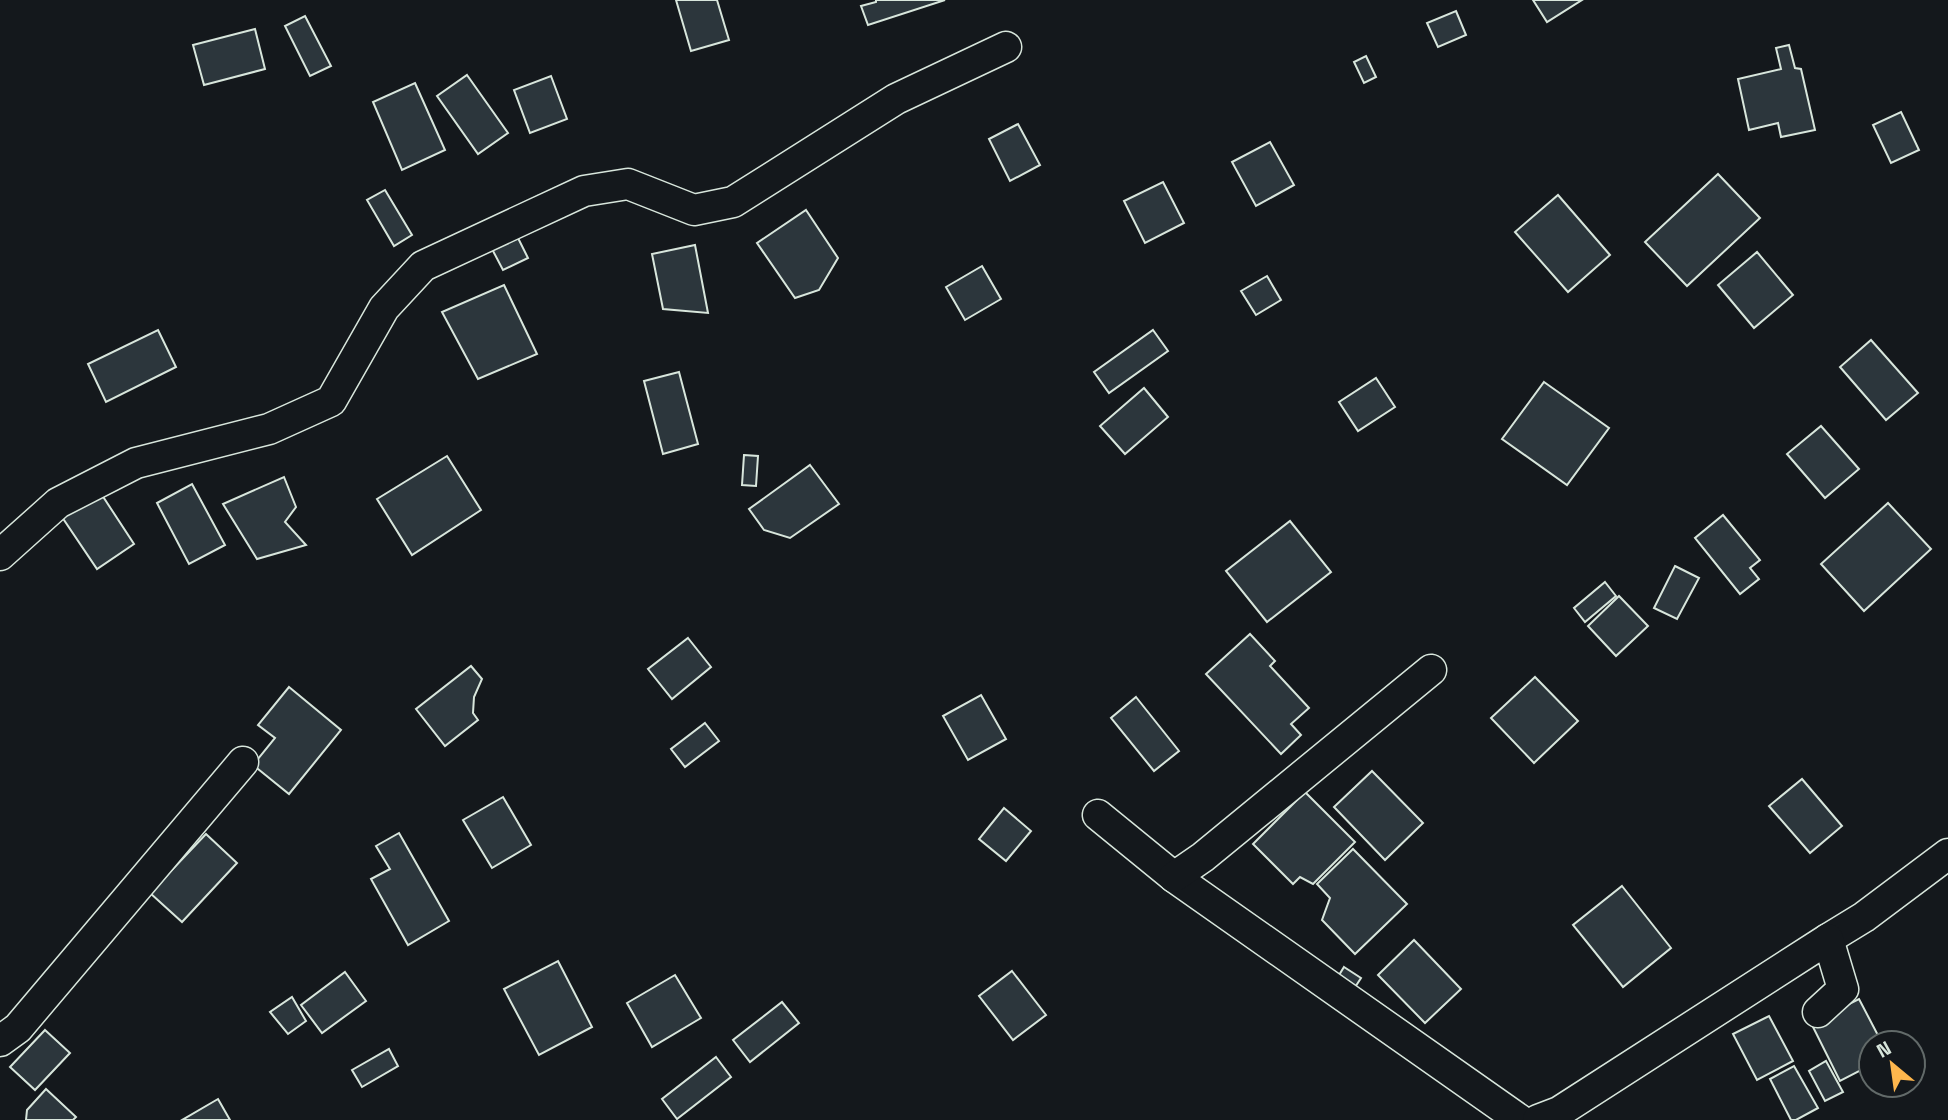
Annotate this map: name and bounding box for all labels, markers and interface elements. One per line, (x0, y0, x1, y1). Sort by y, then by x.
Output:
north arrow (1857, 1029, 1927, 1099)
text: N (1872, 1036, 1896, 1064)

